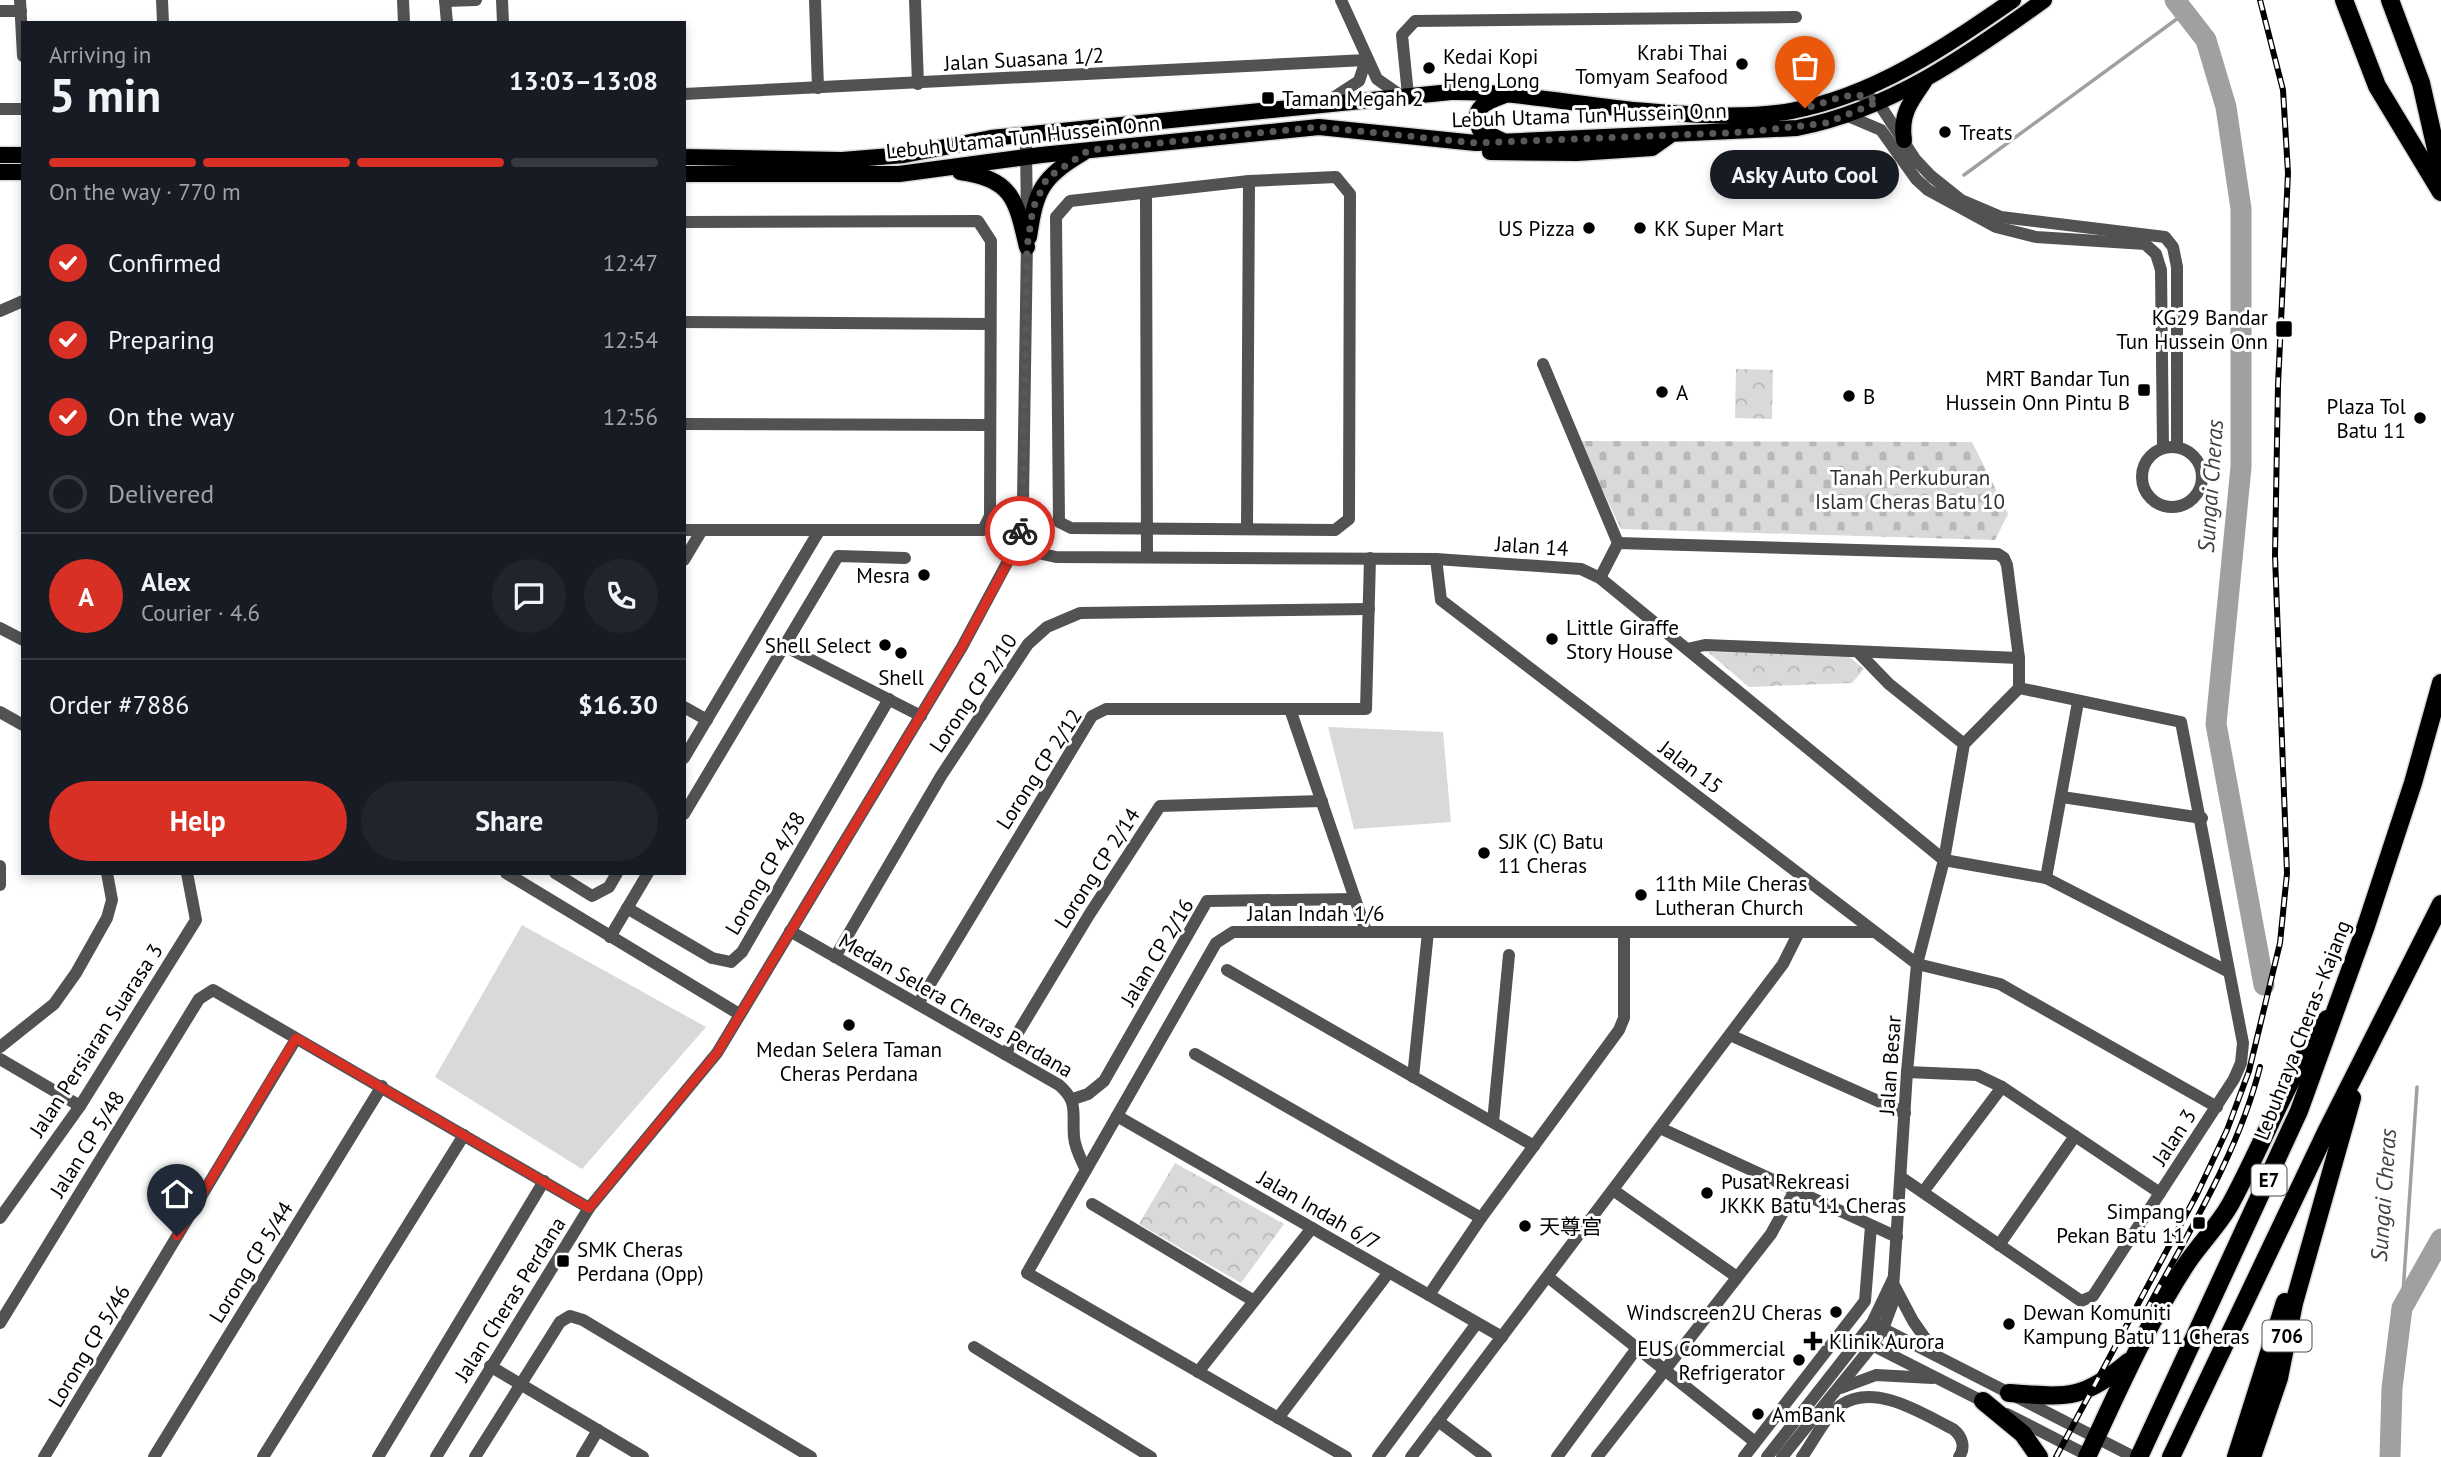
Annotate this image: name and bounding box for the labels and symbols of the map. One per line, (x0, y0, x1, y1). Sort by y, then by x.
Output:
pin (1775, 36, 1835, 108)
place label: Krabi Thai Tomyam Seafood (1575, 39, 1728, 90)
street label: Jalan Suasana 1/2 (942, 41, 1105, 77)
place label: Kedai Kopi Heng Long (1443, 43, 1540, 94)
marker: Krabi Thai Tomyam Seafood (1734, 56, 1750, 72)
marker: Kedai Kopi Heng Long (1421, 60, 1437, 76)
place label: Taman Megah 2 (1282, 85, 1424, 112)
marker: Taman Megah 2 (1260, 90, 1276, 106)
street label: Lebuh Utama Tun Hussein Onn (1451, 97, 1727, 133)
street label: Lebuh Utama Tun Hussein Onn (885, 109, 1161, 165)
place label: Treats (1959, 119, 2013, 146)
marker: Treats (1937, 124, 1953, 140)
callout: Asky Auto Cool (1710, 150, 1899, 199)
place label: US Pizza (1498, 215, 1575, 242)
place label: KK Super Mart (1654, 215, 1784, 242)
marker: US Pizza (1581, 220, 1597, 236)
marker: KK Super Mart (1632, 220, 1648, 236)
place label: KG29 Bandar Tun Hussein Onn (2116, 304, 2268, 355)
marker: KG29 Bandar Tun Hussein Onn (2274, 319, 2294, 339)
place label: MRT Bandar Tun Hussein Onn Pintu B (1945, 365, 2130, 416)
place label: A (1676, 379, 1689, 406)
marker: MRT Bandar Tun Hussein Onn Pintu B (2136, 382, 2152, 398)
place label: B (1863, 383, 1875, 410)
marker: A (1654, 384, 1670, 400)
marker: B (1841, 388, 1857, 404)
place label: Plaza Tol Batu 11 (2327, 393, 2406, 444)
marker: Plaza Tol Batu 11 (2412, 410, 2428, 426)
water label: Sungai Cheras (2191, 418, 2229, 554)
park label: Tanah Perkuburan Islam Cheras Batu 10 (1815, 464, 2005, 515)
courier (985, 496, 1055, 566)
street label: Jalan 14 (1494, 530, 1569, 562)
place label: Mesra (856, 562, 910, 589)
marker: Mesra (916, 567, 932, 583)
place label: Little Giraffe Story House (1566, 614, 1679, 665)
street label: Lorong CP 2/10 (923, 628, 1023, 758)
marker: Little Giraffe Story House (1544, 631, 1560, 647)
place label: Shell Select (765, 632, 871, 659)
marker: Shell Select (877, 637, 893, 653)
marker: Shell (893, 645, 909, 661)
place label: Shell (878, 664, 924, 691)
street label: Lorong CP 2/12 (990, 704, 1088, 834)
street label: Jalan 15 (1653, 734, 1728, 800)
street label: Lorong CP 2/14 (1048, 803, 1146, 933)
street label: Lorong CP 4/38 (719, 807, 811, 939)
place label: SJK (C) Batu 11 Cheras (1498, 828, 1604, 879)
marker: SJK (C) Batu 11 Cheras (1476, 845, 1492, 861)
place label: 11th Mile Cheras Lutheran Church (1655, 870, 1807, 921)
marker: 11th Mile Cheras Lutheran Church (1633, 887, 1649, 903)
street label: Jalan CP 2/16 (1114, 893, 1200, 1011)
street label: Jalan Indah 1/6 (1247, 900, 1384, 927)
street label: Lebuhraya Cheras–Kajang (2248, 916, 2356, 1144)
street label: Medan Selera Cheras Perdana (834, 927, 1078, 1083)
street label: Jalan Persiaran Suarasa 3 (23, 938, 169, 1143)
street label: Jalan Besar (1873, 1014, 1907, 1117)
marker: Medan Selera Taman Cheras Perdana (841, 1017, 857, 1033)
place label: Medan Selera Taman Cheras Perdana (756, 1036, 942, 1087)
street label: Jalan CP 5/48 (43, 1086, 130, 1203)
street label: Jalan 3 (2145, 1104, 2202, 1171)
water label: Sungai Cheras (2364, 1127, 2402, 1263)
pin (147, 1164, 207, 1236)
street label: Jalan Indah 6/7 (1252, 1164, 1385, 1256)
road number: E7 (2252, 1164, 2286, 1196)
place label: Pusat Rekreasi JKKK Batu 11 Cheras (1720, 1168, 1906, 1219)
marker: Pusat Rekreasi JKKK Batu 11 Cheras (1699, 1185, 1715, 1201)
street label: Lorong CP 5/44 (203, 1196, 299, 1328)
place label: Simpang Pekan Batu 11 (2056, 1198, 2185, 1249)
street label: Jalan Cheras Perdana (448, 1212, 571, 1387)
place label: 天尊宫 (1539, 1213, 1602, 1240)
marker: Simpang Pekan Batu 11 (2191, 1215, 2207, 1231)
marker: 天尊宫 (1517, 1218, 1533, 1234)
place label: SMK Cheras Perdana (Opp) (577, 1236, 704, 1287)
marker: SMK Cheras Perdana (Opp) (555, 1253, 571, 1269)
street label: Lorong CP 5/46 (42, 1280, 136, 1412)
place label: Windscreen2U Cheras (1627, 1299, 1822, 1326)
place label: Dewan Komuniti Kampung Batu 11 Cheras (2023, 1299, 2250, 1350)
marker: Windscreen2U Cheras (1828, 1304, 1844, 1320)
marker: Dewan Komuniti Kampung Batu 11 Cheras (2001, 1316, 2017, 1332)
road number: 706 (2262, 1320, 2312, 1352)
place label: Klinik Aurora (1829, 1328, 1945, 1355)
marker: Klinik Aurora (1803, 1331, 1823, 1351)
place label: EUS Commercial Refrigerator (1637, 1335, 1785, 1386)
marker: EUS Commercial Refrigerator (1791, 1352, 1807, 1368)
place label: AmBank (1772, 1401, 1846, 1428)
marker: AmBank (1750, 1406, 1766, 1422)

